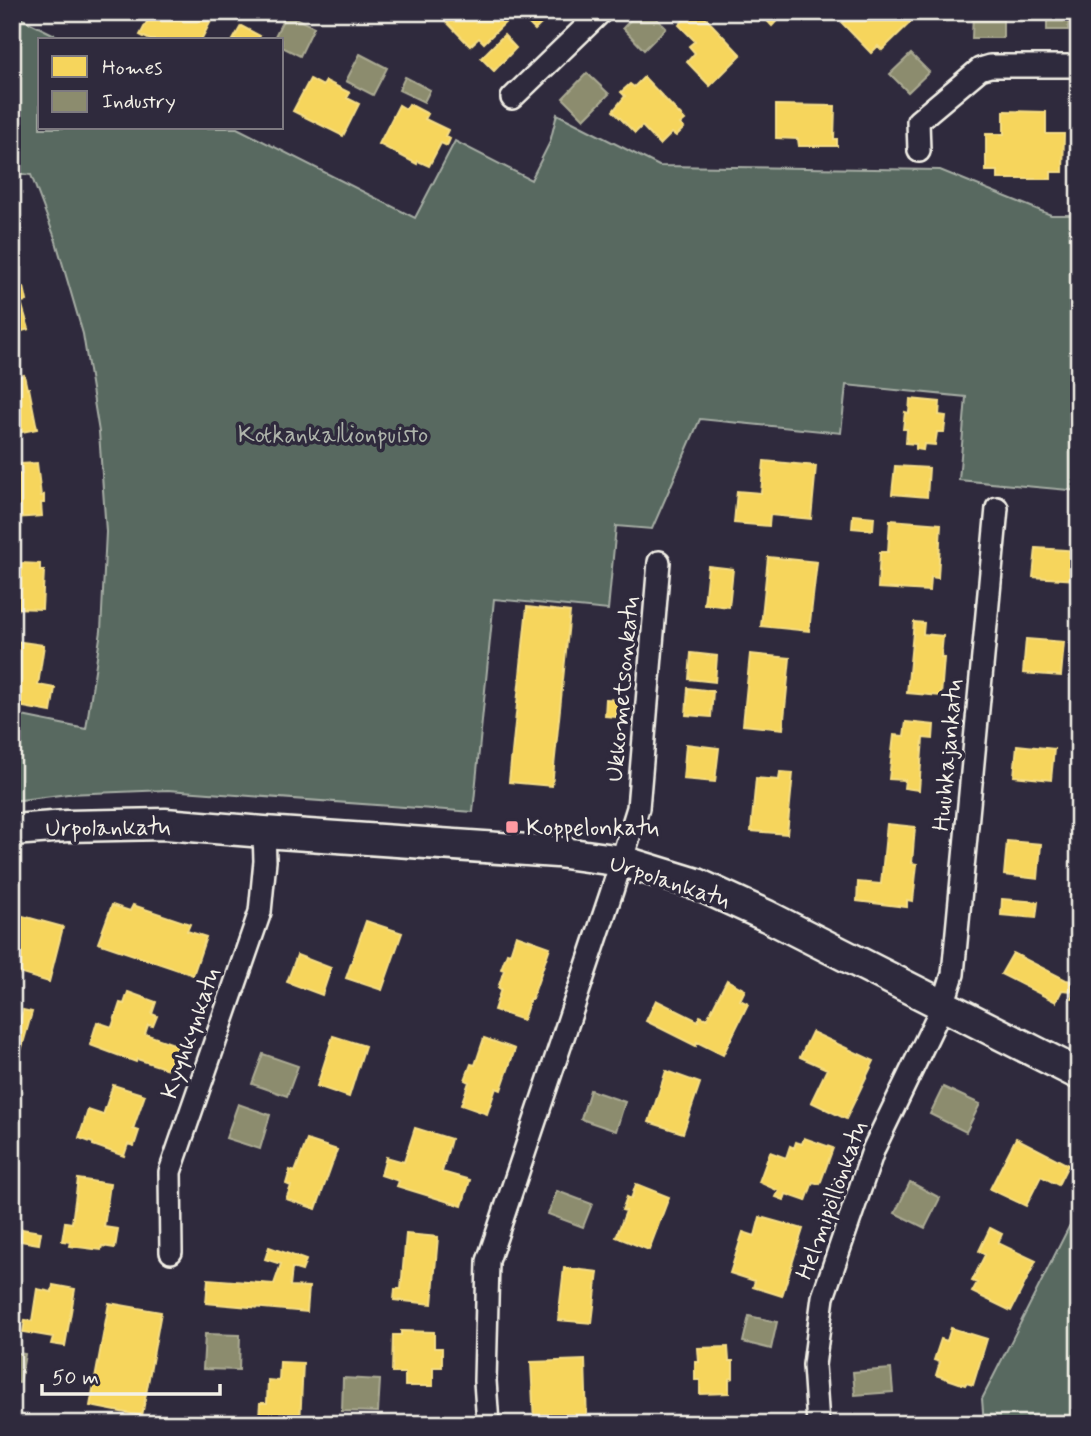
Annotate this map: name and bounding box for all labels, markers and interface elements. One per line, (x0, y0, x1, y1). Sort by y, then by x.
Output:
legend (38, 38, 284, 130)
text: Homes (102, 54, 162, 82)
text: Industry (102, 88, 176, 116)
park label: Kotkankallionpuisto (238, 420, 428, 451)
street label: Ukkometsonkatu (600, 595, 647, 783)
street label: Huuhkajankatu (926, 678, 971, 833)
street label: Urpolankatu (45, 812, 171, 845)
place label: Koppelonkatu (526, 813, 659, 844)
marker: Koppelonkatu (504, 819, 520, 835)
street label: Urpolankatu (605, 848, 734, 917)
street label: Kyyhkynkatu (154, 964, 228, 1103)
street label: Helmipöllönkatu (789, 1117, 875, 1284)
scale bar (42, 1352, 220, 1396)
text: 50 m (52, 1364, 99, 1392)

